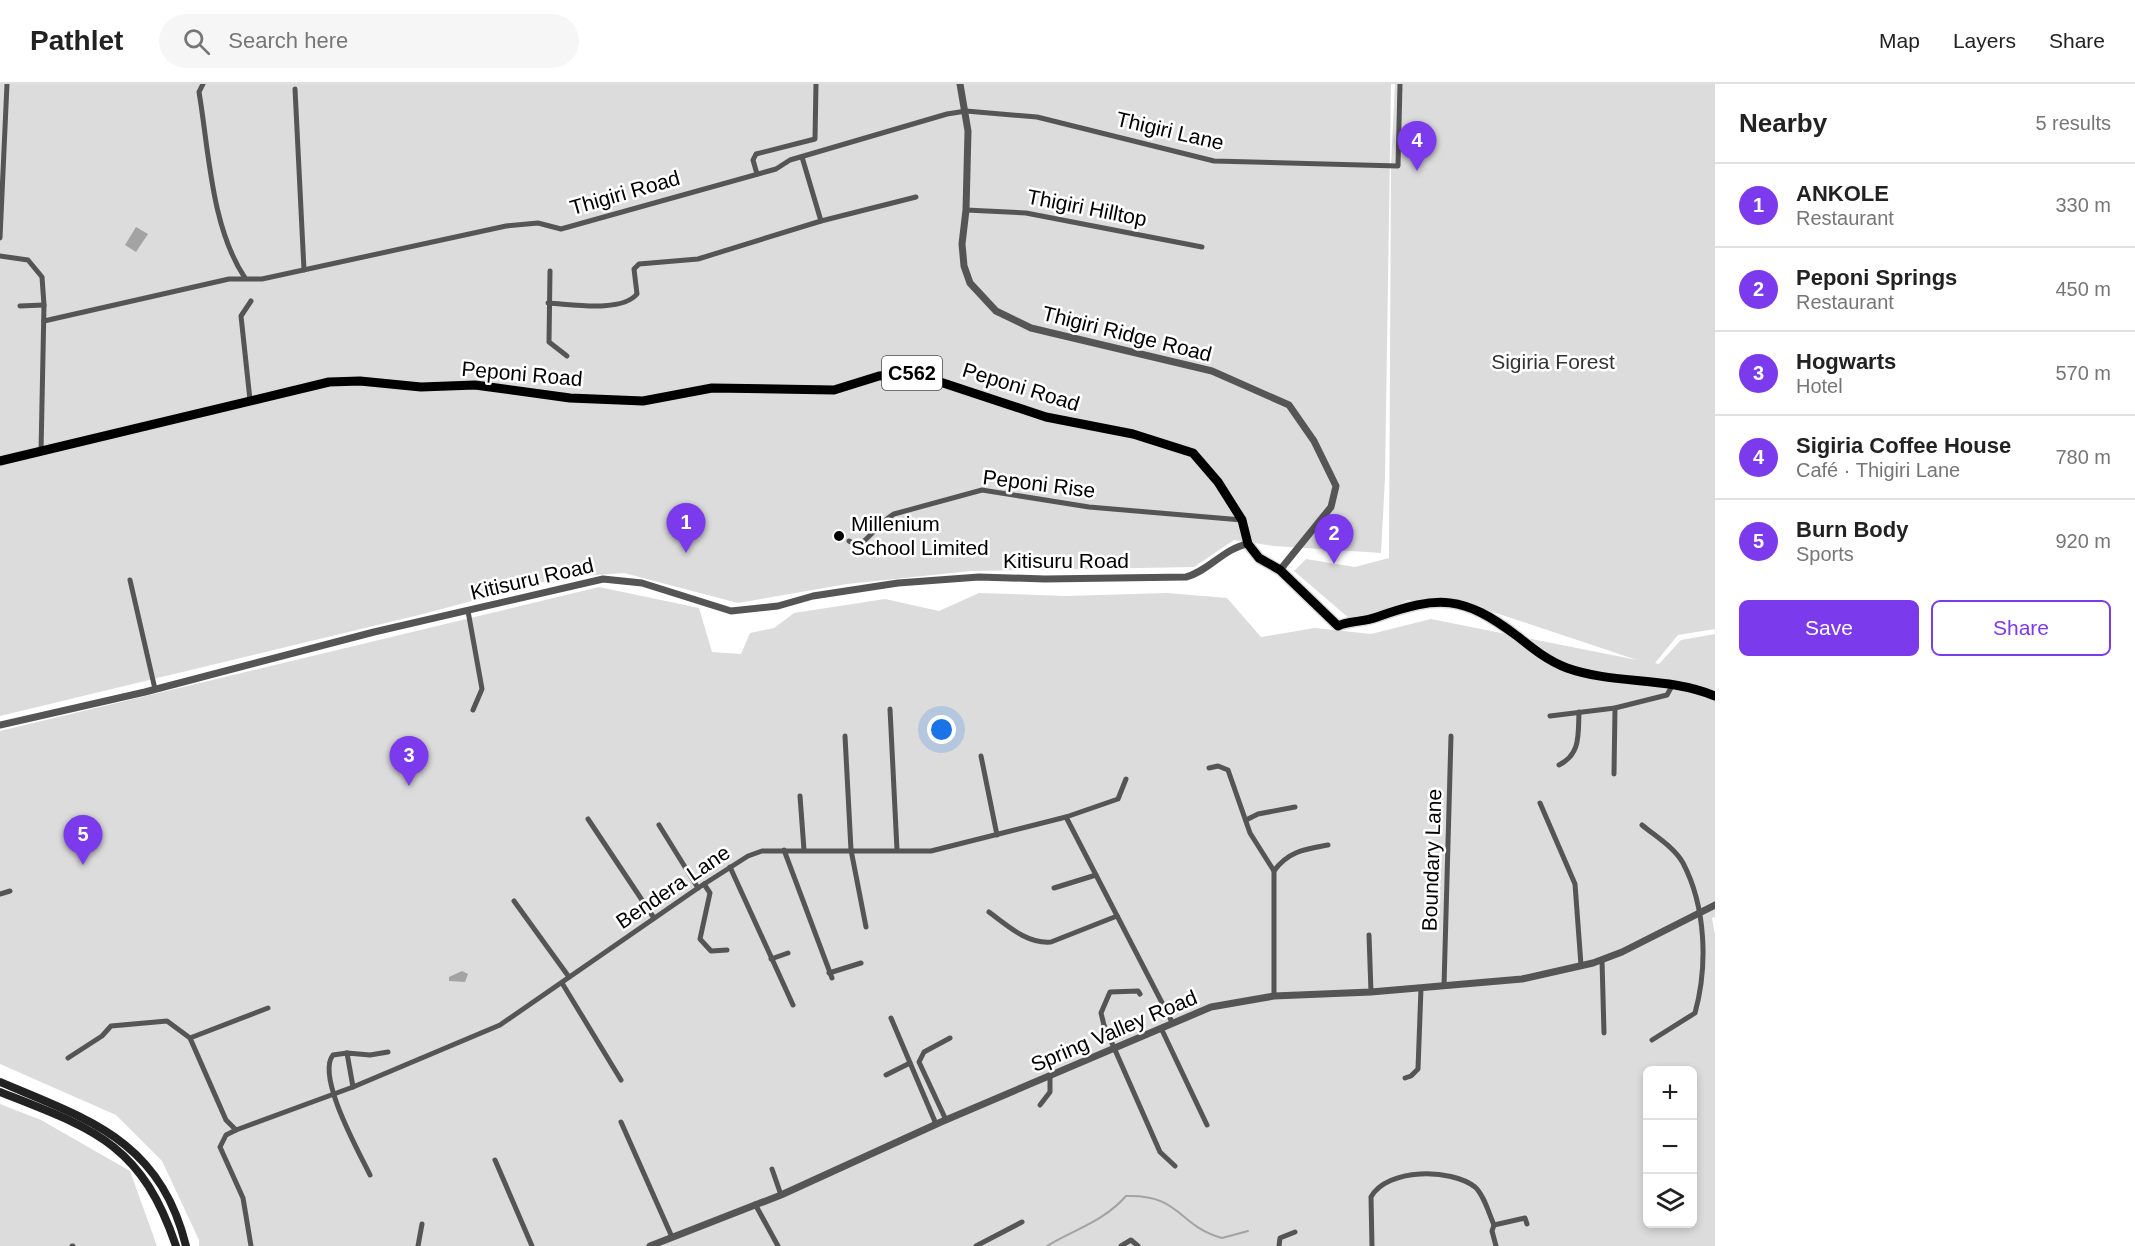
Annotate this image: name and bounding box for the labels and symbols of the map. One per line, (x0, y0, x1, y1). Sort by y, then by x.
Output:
street label: Thigiri Lane (1114, 107, 1226, 154)
pin: 4 (1398, 122, 1436, 171)
street label: Thigiri Road (567, 166, 682, 219)
street label: Thigiri Hilltop (1025, 185, 1149, 230)
street label: Thigiri Ridge Road (1040, 301, 1214, 366)
park label: Sigiria Forest (1491, 350, 1615, 373)
road number: C562 (882, 356, 942, 390)
street label: Peponi Road (461, 357, 584, 390)
street label: Peponi Road (960, 358, 1083, 415)
street label: Peponi Rise (981, 465, 1097, 502)
pin: 1 (666, 504, 706, 553)
place label: Millenium School Limited (851, 512, 989, 559)
pin: 2 (1314, 514, 1354, 564)
marker: Millenium School Limited (832, 529, 846, 543)
street label: Kitisuru Road (1003, 549, 1129, 572)
street label: Kitisuru Road (468, 553, 596, 604)
your location (927, 715, 956, 744)
pin: 3 (390, 736, 428, 786)
street label: Boundary Lane (1418, 788, 1445, 932)
pin: 5 (64, 816, 103, 865)
street label: Bendera Lane (612, 840, 734, 933)
street label: Spring Valley Road (1027, 985, 1200, 1076)

